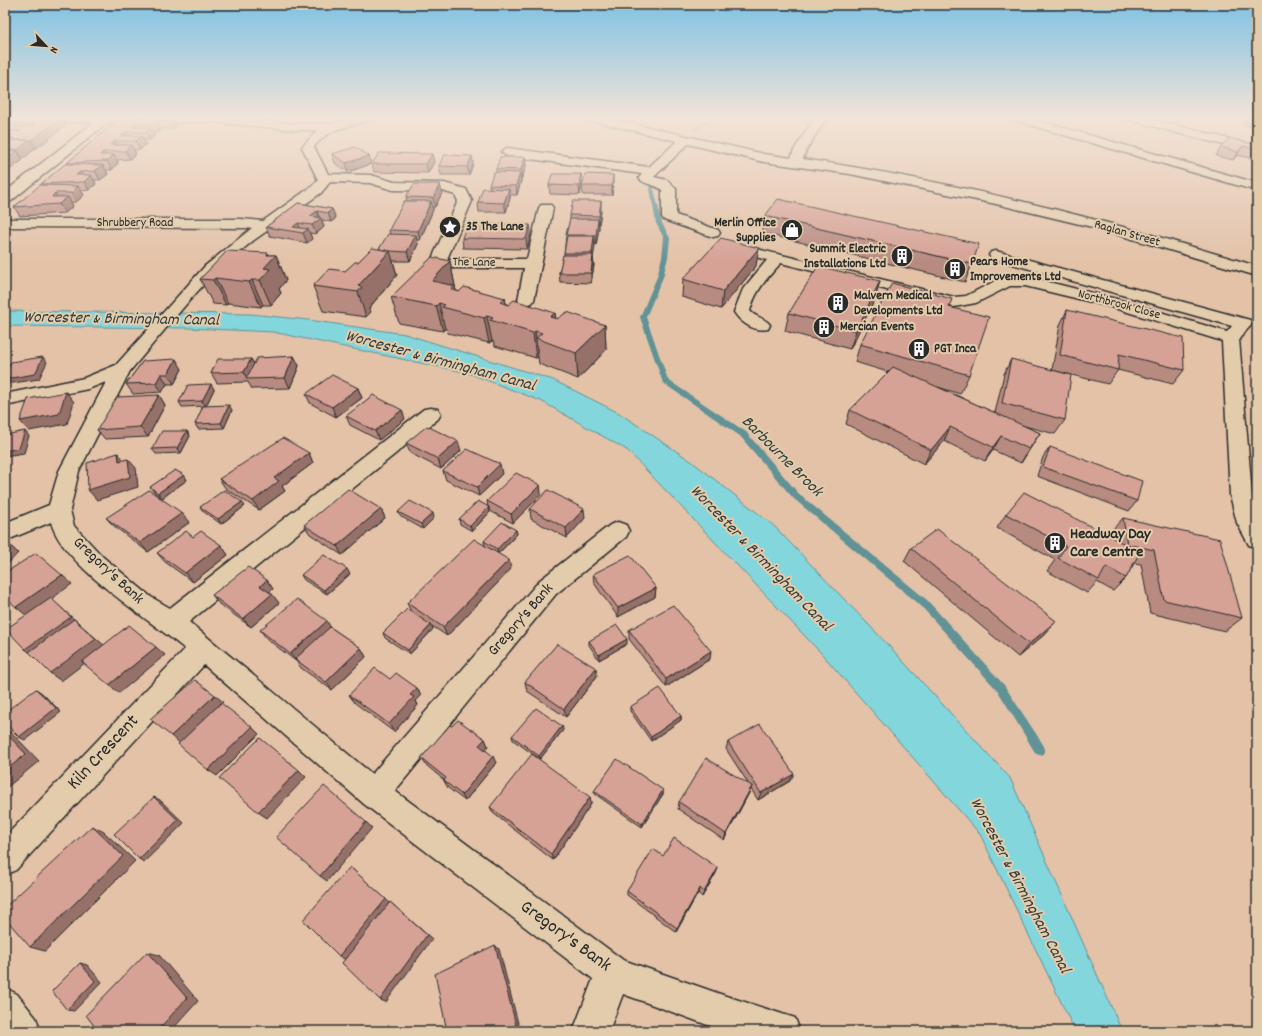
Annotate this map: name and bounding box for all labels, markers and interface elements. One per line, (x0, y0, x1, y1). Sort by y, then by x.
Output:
north arrow (26, 26, 66, 66)
text: N (45, 44, 62, 56)
street label: Shrubbery Road (97, 214, 173, 233)
place icon: 35 The Lane (437, 214, 463, 240)
place label: Merlin Office Supplies (714, 214, 777, 248)
street label: Raglan Street (1092, 216, 1162, 253)
shop icon: Merlin Office Supplies (779, 217, 805, 243)
place label: 35 The Lane (466, 218, 524, 237)
place label: Summit Electric Installations Ltd (804, 240, 886, 274)
building icon: Summit Electric Installations Ltd (889, 243, 915, 269)
street label: The Lane (452, 253, 496, 273)
place label: Pears Home Improvements Ltd (970, 253, 1061, 287)
building icon: Pears Home Improvements Ltd (942, 256, 968, 282)
street label: Northbrook Close (1076, 285, 1163, 325)
place label: Malvern Medical Developments Ltd (854, 287, 943, 321)
building icon: Malvern Medical Developments Ltd (825, 290, 851, 316)
water label: Worcester & Birmingham Canal (23, 306, 221, 334)
building icon: Mercian Events (811, 314, 837, 340)
place label: Mercian Events (840, 318, 915, 337)
water label: Worcester & Birmingham Canal (342, 325, 539, 399)
building icon: PGT Inca (906, 336, 932, 362)
place label: PGT Inca (934, 340, 977, 359)
water label: Barbourne Brook (735, 411, 829, 505)
water label: Worcester & Birmingham Canal (683, 480, 838, 639)
place label: Headway Day Care Centre (1070, 523, 1152, 564)
building icon: Headway Day Care Centre (1042, 530, 1068, 556)
street label: Gregory's Bank (67, 532, 149, 610)
street label: Gregory's Bank (483, 578, 559, 662)
street label: Kiln Crescent (62, 709, 146, 797)
water label: Worcester & Birmingham Canal (962, 794, 1076, 980)
street label: Gregory's Bank (514, 895, 616, 980)

